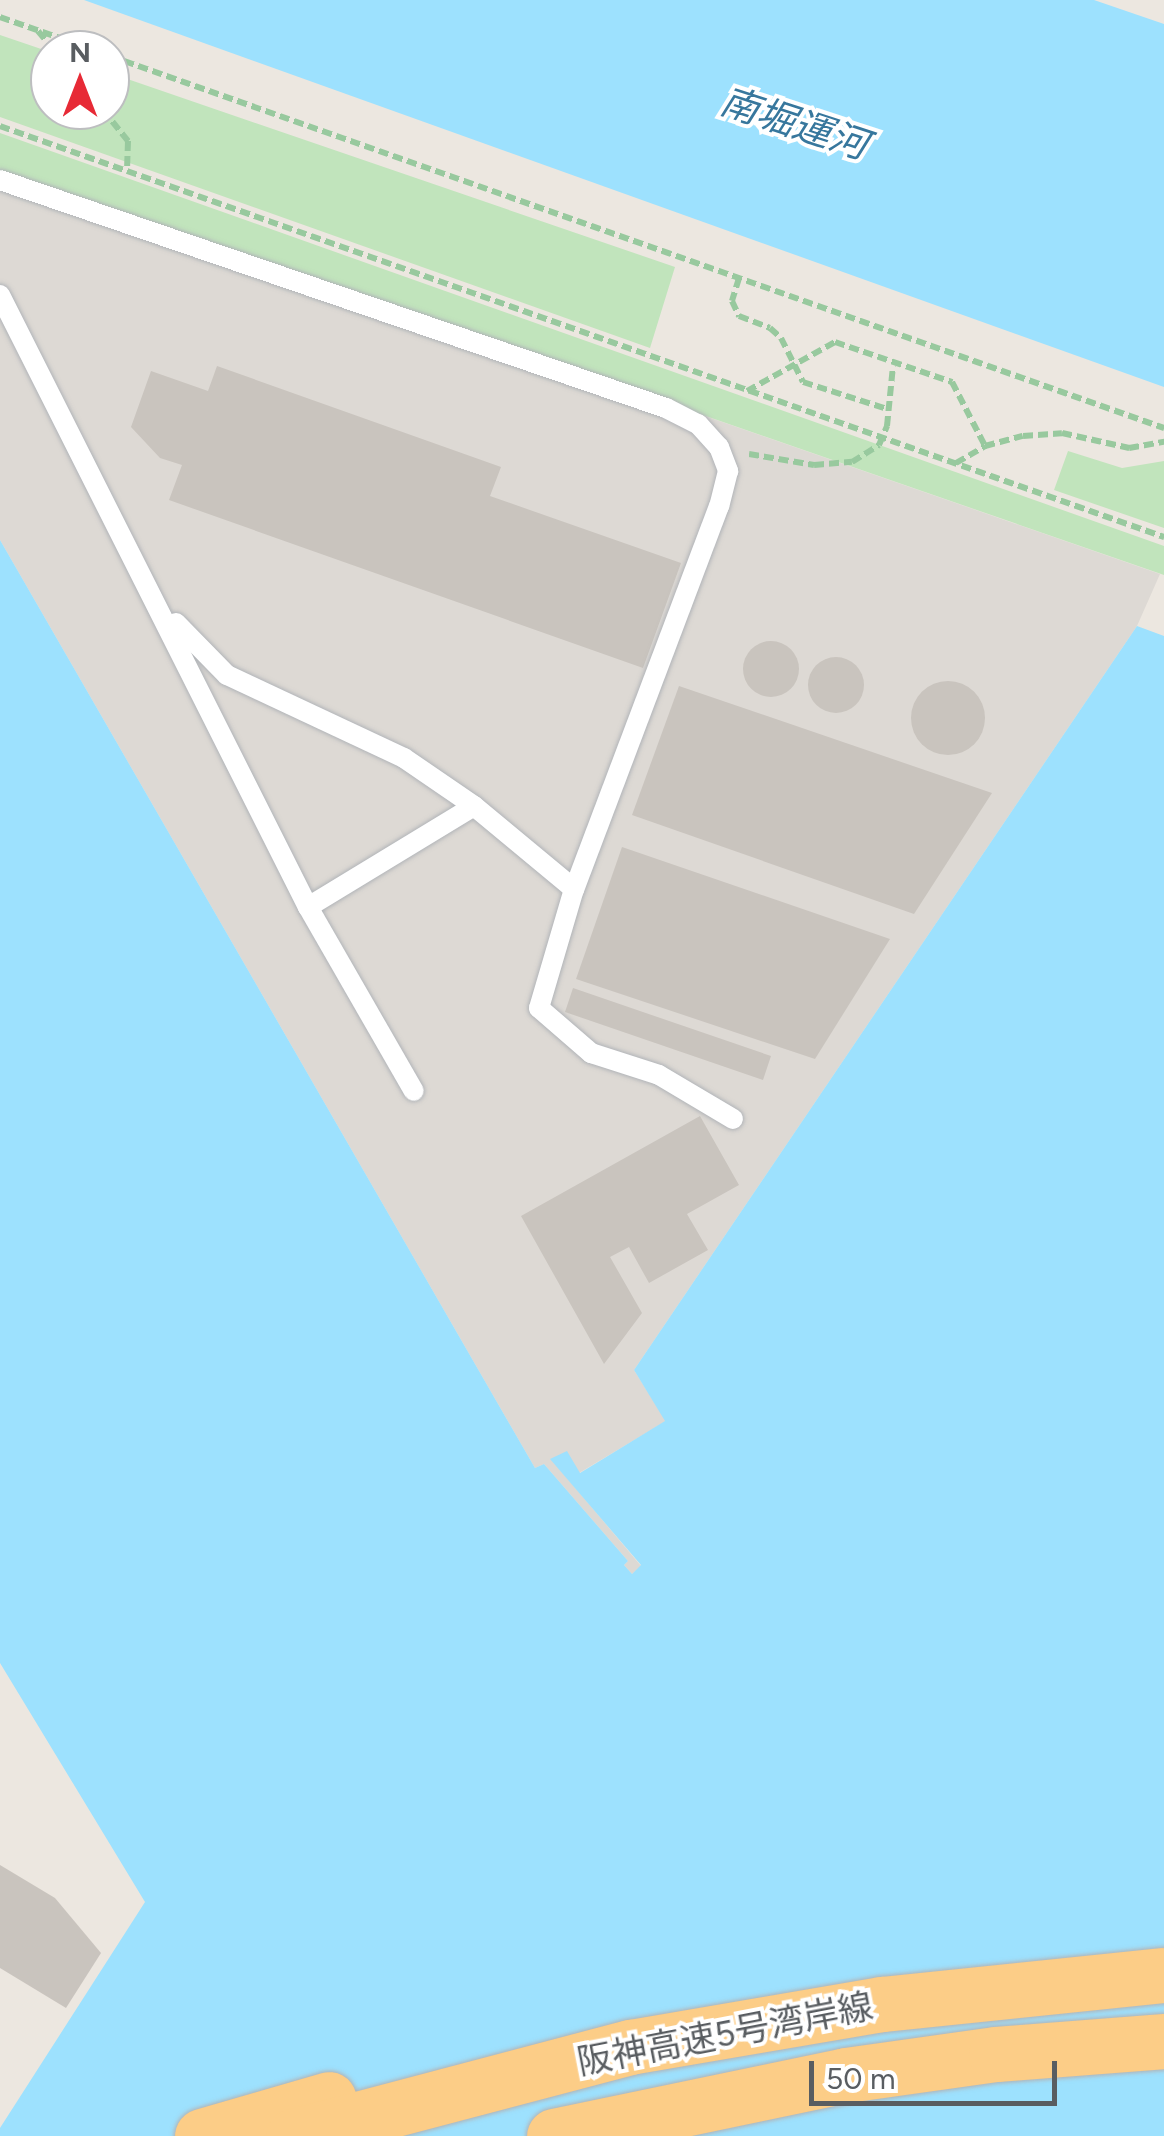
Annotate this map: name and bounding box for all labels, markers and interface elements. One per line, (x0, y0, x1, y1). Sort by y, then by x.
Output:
north arrow (30, 30, 130, 130)
text: N (69, 35, 91, 69)
water label: 南堀運河 (715, 79, 873, 169)
street label: 阪神高速5号湾岸線 (574, 1985, 876, 2083)
scale bar (814, 2041, 1062, 2103)
text: 50 m (826, 2060, 895, 2097)

